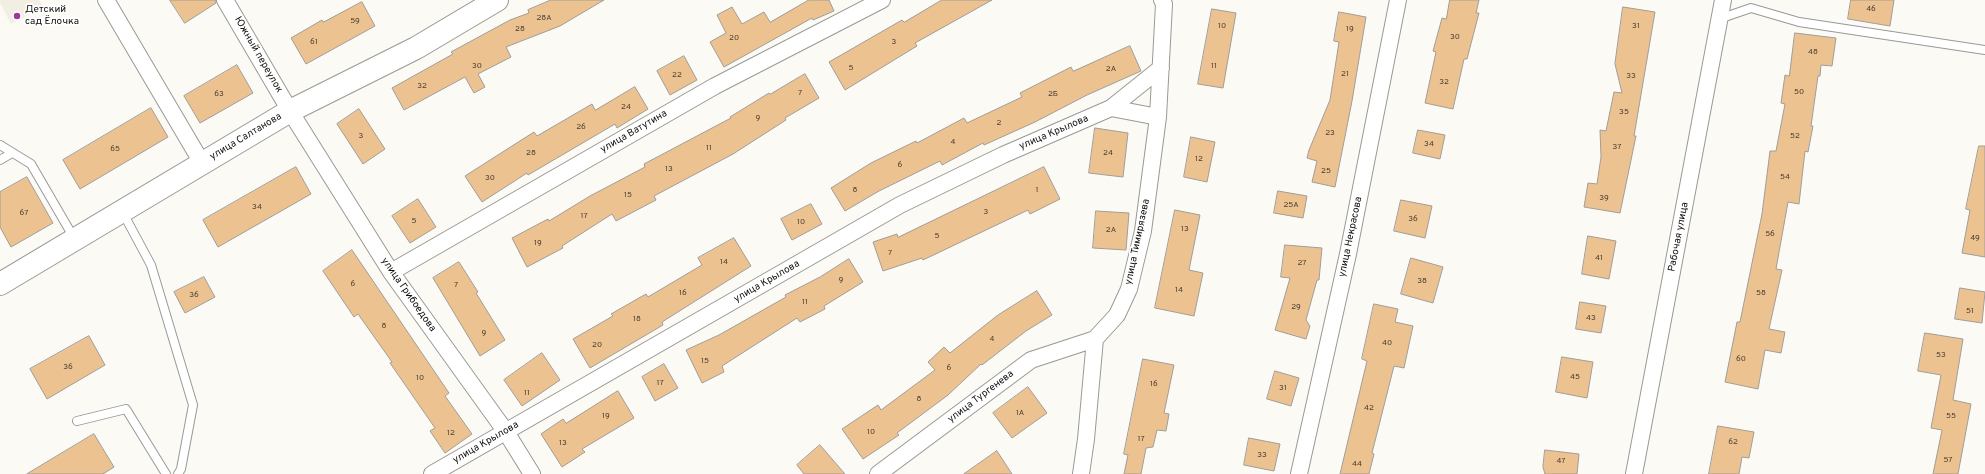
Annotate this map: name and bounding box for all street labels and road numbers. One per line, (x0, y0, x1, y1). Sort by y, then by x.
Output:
street label: Южный переулок (231, 15, 285, 95)
street label: улица Ватутина (599, 108, 669, 156)
street label: улица Салтанова (208, 111, 284, 163)
street label: улица Крылова (1018, 113, 1090, 153)
street label: улица Некрасова (1337, 196, 1365, 278)
street label: улица Тимирязева (1123, 198, 1153, 286)
street label: Рабочая улица (1666, 201, 1692, 273)
street label: улица Грибоедова (378, 256, 438, 334)
street label: улица Крылова (732, 258, 802, 306)
street label: улица Тургенева (946, 368, 1016, 426)
street label: улица Крылова (451, 419, 521, 467)

